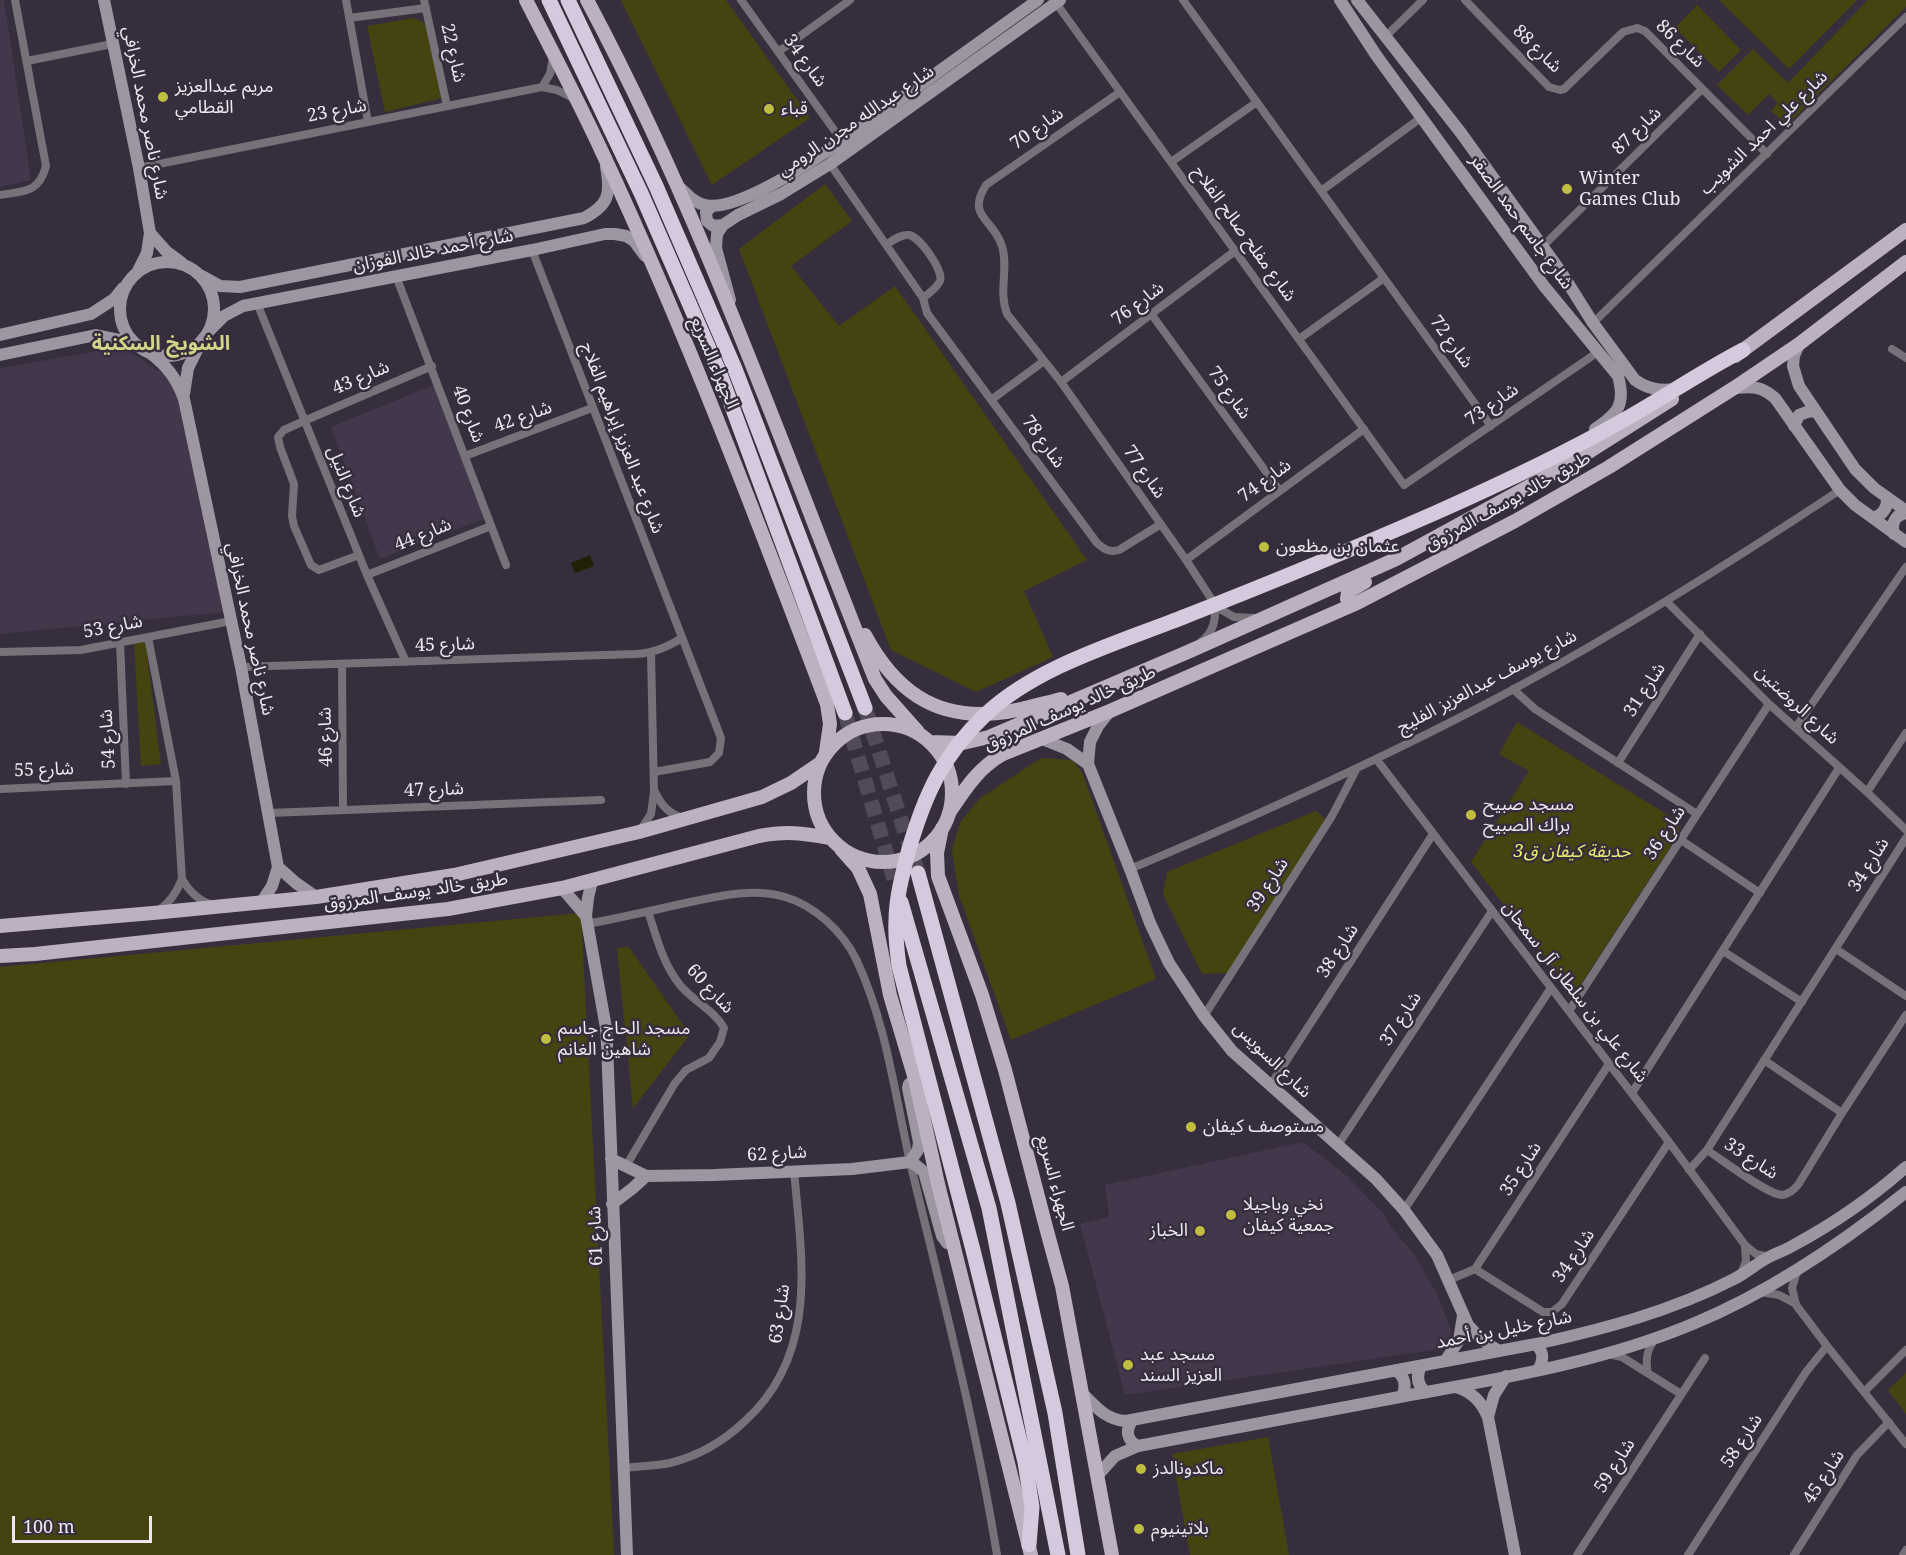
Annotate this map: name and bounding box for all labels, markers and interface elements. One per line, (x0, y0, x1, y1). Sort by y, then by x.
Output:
street label: شارع 86 (1651, 15, 1709, 73)
street label: شارع 88 (1508, 20, 1566, 78)
street label: شارع 22 (436, 21, 470, 85)
street label: شارع ناصر محمد الخرافي (118, 24, 172, 202)
street label: شارع 34 (779, 30, 831, 92)
street label: شارع عبدالله مجرن الرومي (774, 61, 938, 181)
street label: شارع علي احمد الشويب (1696, 66, 1832, 200)
place label: مريم عبدالعزيز القطامي (175, 76, 273, 118)
marker: مريم عبدالعزيز القطامي (156, 90, 170, 104)
street label: شارع 23 (306, 95, 368, 127)
place label: قباء (781, 98, 808, 120)
marker: قباء (762, 102, 776, 116)
street label: شارع 87 (1608, 102, 1666, 160)
street label: شارع 70 (1006, 103, 1068, 155)
street label: شارع جاسم حمد الصقر (1465, 150, 1577, 294)
street label: شارع مفلح صالح الفلاح (1187, 162, 1301, 306)
place label: Winter Games Club (1579, 168, 1681, 210)
marker: Winter Games Club (1560, 182, 1574, 196)
street label: شارع أحمد خالد الفوزان (351, 225, 515, 277)
street label: شارع 76 (1108, 277, 1168, 331)
street label: شارع 72 (1425, 311, 1477, 373)
street label: الجهراء السريع (685, 313, 743, 413)
district label: الشويخ السكنية (92, 332, 230, 356)
street label: شارع عبد العزيز إبراهيم الفلاج (575, 339, 669, 537)
street label: شارع 43 (329, 356, 393, 400)
street label: شارع 75 (1203, 362, 1255, 424)
street label: شارع 73 (1461, 379, 1523, 431)
street label: شارع 40 (447, 382, 489, 446)
street label: شارع 42 (491, 397, 555, 437)
street label: شارع 78 (1017, 411, 1069, 473)
street label: شارع 77 (1118, 441, 1170, 503)
street label: شارع النيل (322, 443, 370, 521)
street label: طريق خالد يوسف المرزوق (1422, 448, 1594, 556)
street label: شارع 74 (1234, 455, 1296, 507)
street label: شارع 44 (391, 514, 455, 556)
place label: عثمان بن مظعون (1276, 536, 1400, 558)
marker: عثمان بن مظعون (1257, 540, 1271, 554)
street label: شارع ناصر محمد الخرافي (221, 541, 279, 717)
street label: شارع 53 (82, 611, 144, 643)
street label: شارع يوسف عبدالعزيز الفليج (1393, 625, 1581, 739)
street label: شارع 45 (415, 633, 475, 657)
street label: شارع 31 (1620, 659, 1670, 721)
street label: طريق خالد يوسف المرزوق (981, 661, 1159, 757)
street label: شارع الروضتين (1751, 661, 1843, 749)
street label: شارع 46 (315, 707, 337, 767)
street label: شارع 54 (96, 709, 120, 769)
street label: شارع 55 (14, 758, 74, 782)
street label: شارع 47 (404, 778, 464, 802)
place label: مسجد صبيح براك الصبيح (1483, 794, 1574, 836)
street label: شارع 36 (1640, 802, 1690, 864)
marker: مسجد صبيح براك الصبيح (1464, 808, 1478, 822)
street label: شارع 34 (1844, 834, 1894, 896)
park label: حديقة كيفان ق3 (1513, 841, 1631, 863)
street label: 39 شارع (1243, 854, 1293, 916)
street label: طريق خالد يوسف المرزوق (323, 868, 509, 916)
street label: شارع علي بن سلطان آل سمحان (1497, 897, 1653, 1087)
street label: شارع 38 (1313, 920, 1363, 982)
street label: شارع 60 (682, 960, 738, 1018)
street label: شارع 37 (1376, 988, 1426, 1050)
street label: شارع السويس (1228, 1017, 1316, 1103)
place label: مسجد الحاج جاسم شاهين الغانم (558, 1018, 690, 1060)
marker: مسجد الحاج جاسم شاهين الغانم (539, 1032, 553, 1046)
place label: مستوصف كيفان (1203, 1116, 1324, 1138)
marker: مستوصف كيفان (1184, 1120, 1198, 1134)
street label: الجهراء السريع (1032, 1133, 1078, 1233)
street label: شارع 33 (1720, 1134, 1782, 1184)
street label: شارع 35 (1496, 1138, 1546, 1200)
street label: شارع 62 (747, 1142, 807, 1166)
place label: نخي وباجيلا جمعية كيفان (1243, 1194, 1334, 1236)
street label: شارع 61 (584, 1206, 608, 1266)
marker: نخي وباجيلا جمعية كيفان (1224, 1208, 1238, 1222)
place label: الخباز (1150, 1220, 1188, 1242)
marker: الخباز (1193, 1224, 1207, 1238)
street label: شارع 34 (1548, 1225, 1600, 1287)
street label: شارع 63 (765, 1283, 795, 1345)
street label: شارع خليل بن أحمد (1434, 1306, 1574, 1354)
place label: مسجد عبد العزيز السند (1140, 1344, 1222, 1386)
marker: مسجد عبد العزيز السند (1121, 1358, 1135, 1372)
street label: شارع 58 (1717, 1410, 1767, 1472)
street label: شارع 59 (1590, 1435, 1640, 1497)
street label: شارع 45 (1799, 1446, 1849, 1508)
place label: ماكدونالدز (1153, 1458, 1224, 1480)
marker: ماكدونالدز (1134, 1462, 1148, 1476)
scale bar (15, 1504, 154, 1542)
text: 100 m (23, 1514, 75, 1538)
place label: بلاتينيوم (1151, 1518, 1209, 1540)
marker: بلاتينيوم (1132, 1522, 1146, 1536)

